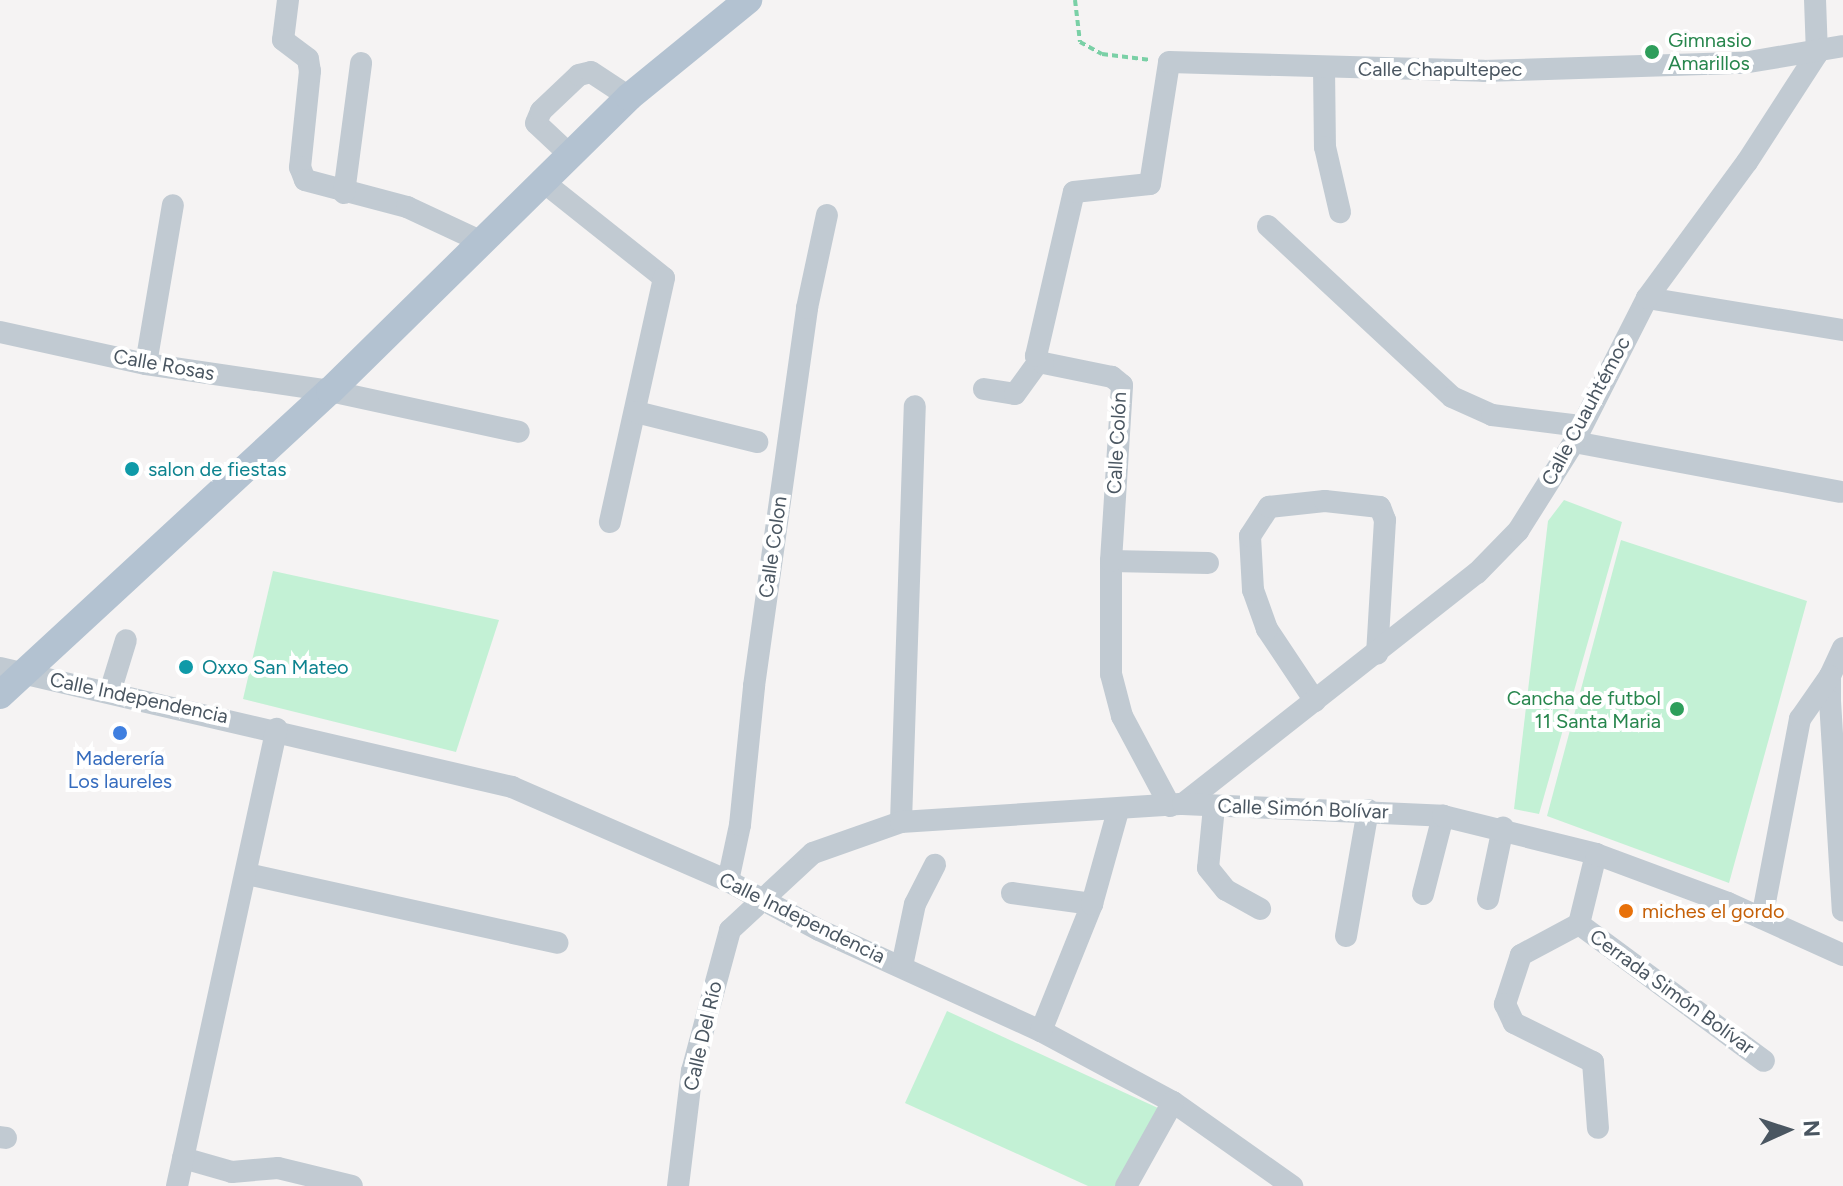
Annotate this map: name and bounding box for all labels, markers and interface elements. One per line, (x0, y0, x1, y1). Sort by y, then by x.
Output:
place label: Gimnasio Amarillos (1668, 28, 1752, 75)
marker: Gimnasio Amarillos (1643, 43, 1661, 61)
street label: Calle Chapultepec (1358, 57, 1522, 81)
street label: Calle Cuauhtémoc (1537, 332, 1635, 490)
street label: Calle Rosas (112, 344, 216, 386)
street label: Calle Colón (1102, 391, 1132, 495)
place label: salon de fiestas (148, 457, 286, 481)
marker: salon de fiestas (123, 460, 141, 478)
street label: Calle Colon (754, 495, 792, 599)
place label: Oxxo San Mateo (202, 655, 349, 679)
marker: Oxxo San Mateo (177, 658, 195, 676)
street label: Calle Independencia (48, 667, 230, 729)
place label: Cancha de futbol 11 Santa Maria (1507, 686, 1661, 733)
marker: Cancha de futbol 11 Santa Maria (1668, 700, 1686, 718)
marker: Maderería Los laureles (111, 724, 129, 742)
place label: Maderería Los laureles (68, 746, 172, 793)
street label: Calle Simón Bolívar (1217, 794, 1389, 824)
street label: Calle Independencia (715, 867, 889, 969)
place label: miches el gordo (1642, 899, 1784, 923)
marker: miches el gordo (1617, 902, 1635, 920)
street label: Cerrada Simón Bolívar (1585, 924, 1759, 1060)
street label: Calle Del Río (679, 979, 727, 1093)
north arrow (1747, 1090, 1827, 1170)
text: N (1798, 1120, 1825, 1138)

